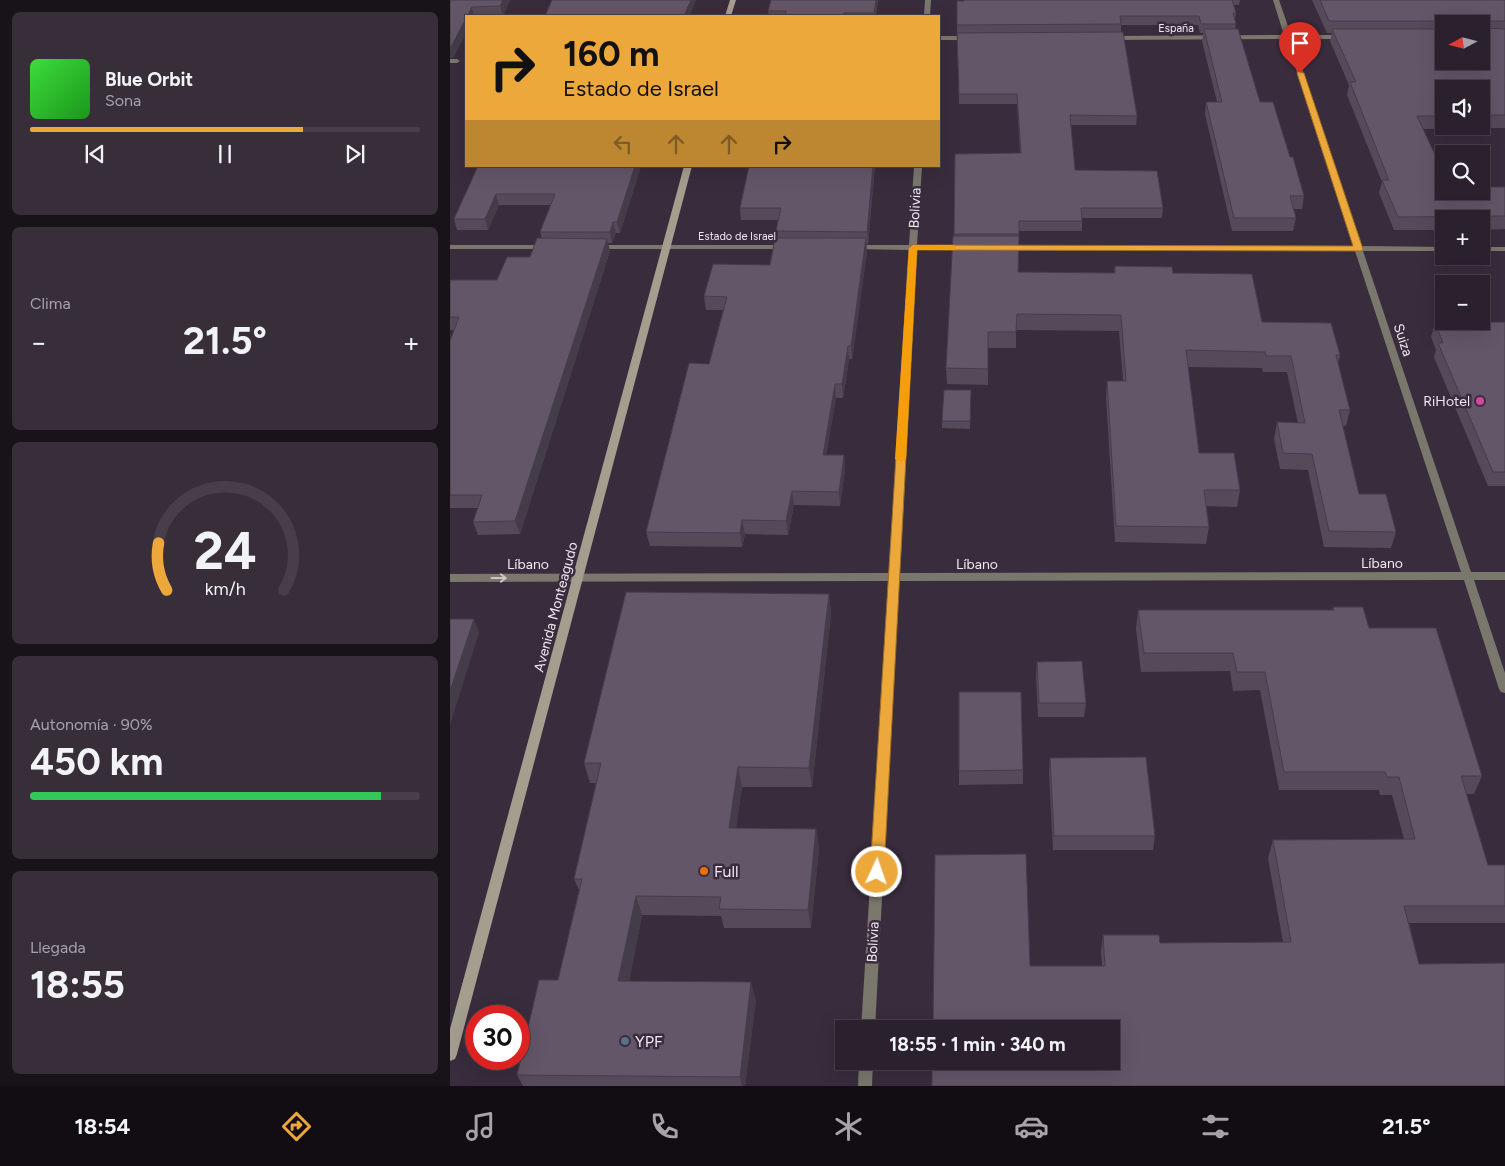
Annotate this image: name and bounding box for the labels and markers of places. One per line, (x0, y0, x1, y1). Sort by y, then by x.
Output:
pin (1279, 22, 1321, 73)
place label: RiHotel (1423, 393, 1470, 410)
marker: RiHotel (1474, 395, 1486, 407)
place label: Full (714, 862, 739, 881)
marker: Full (698, 865, 710, 877)
place label: YPF (635, 1032, 663, 1051)
marker: YPF (619, 1035, 631, 1047)

